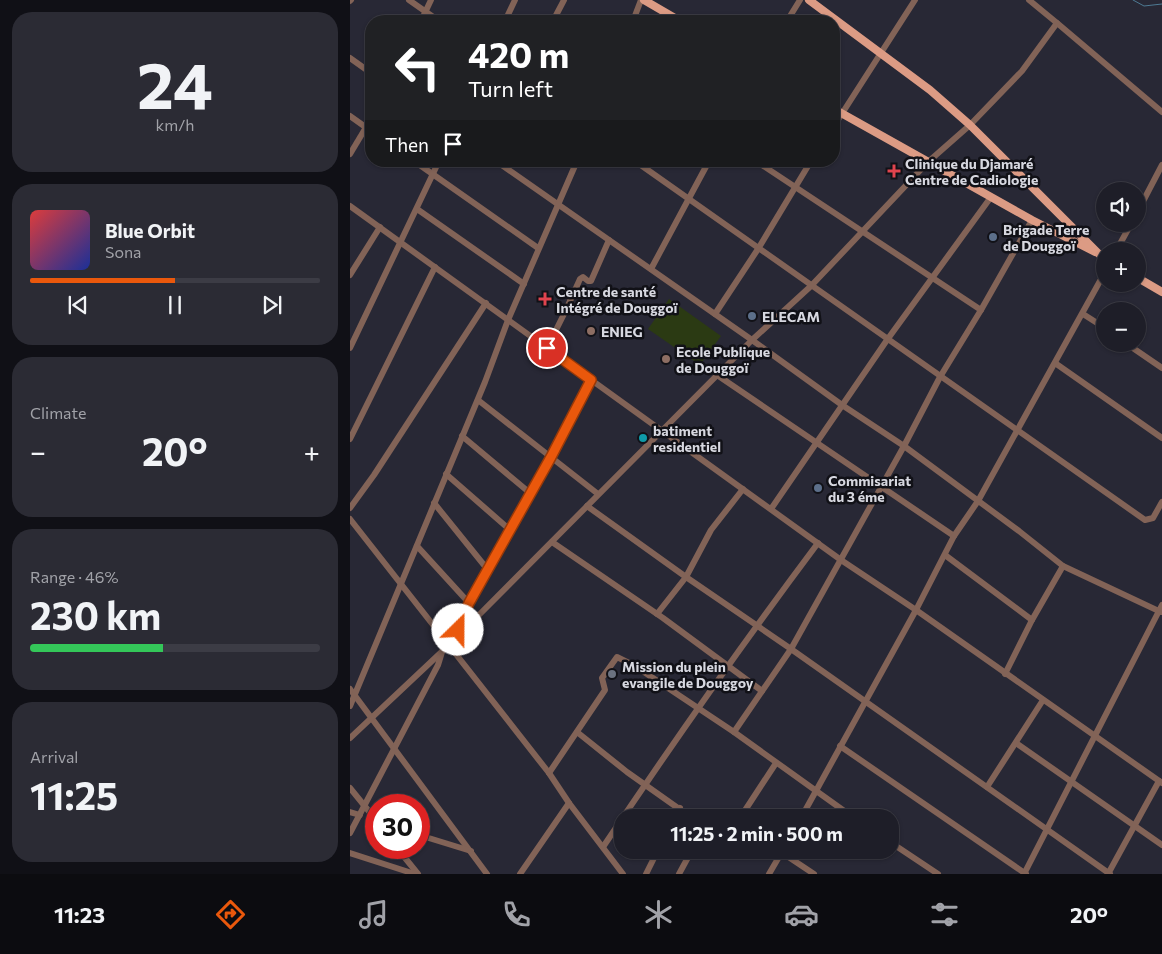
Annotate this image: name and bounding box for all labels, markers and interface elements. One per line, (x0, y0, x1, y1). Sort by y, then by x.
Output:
text: 420 m (468, 32, 569, 75)
icon: left (385, 35, 450, 100)
text: 24 (137, 43, 213, 122)
text: Turn left (468, 75, 553, 102)
text: km/h (156, 115, 194, 134)
icon: arrive (439, 130, 467, 158)
text: Then (385, 133, 429, 156)
place label: Clinique du Djamaré Centre de Cadiologie (905, 155, 1038, 188)
marker: Clinique du Djamaré Centre de Cadiologie (887, 164, 901, 178)
map controls (1096, 182, 1146, 352)
button: sound (1096, 182, 1146, 232)
text: Blue Orbit (105, 219, 195, 242)
place label: Brigade Terre de Douggoï (1003, 221, 1089, 254)
marker: Brigade Terre de Douggoï (987, 231, 999, 243)
text: Sona (105, 242, 141, 261)
button: + (1096, 242, 1146, 292)
place label: Centre de santé Intégré de Douggoï (556, 283, 679, 316)
icon: previous (64, 291, 92, 319)
icon: pause (161, 291, 189, 319)
icon: next (258, 291, 286, 319)
marker: Centre de santé Intégré de Douggoï (538, 292, 552, 306)
button: − (1096, 302, 1146, 352)
place label: ELECAM (762, 308, 820, 325)
marker: ELECAM (746, 310, 758, 322)
place label: ENIEG (601, 323, 643, 340)
marker: ENIEG (585, 325, 597, 337)
pin (526, 327, 568, 369)
icon: arrive (533, 334, 561, 362)
place label: Ecole Publique de Douggoï (676, 343, 770, 376)
marker: Ecole Publique de Douggoï (660, 353, 672, 365)
text: Climate (30, 403, 86, 422)
place label: batiment residentiel (653, 422, 721, 455)
text: 20° (142, 427, 208, 474)
marker: batiment residentiel (637, 432, 649, 444)
text: − (30, 434, 46, 468)
text: + (304, 434, 320, 468)
place label: Commisariat du 3 éme (828, 472, 911, 505)
marker: Commisariat du 3 éme (812, 482, 824, 494)
text: Range · 46% (30, 567, 118, 586)
text: 230 km (30, 591, 161, 638)
position arrow (431, 603, 483, 655)
place label: Mission du plein evangile de Douggoy (622, 658, 754, 691)
marker: Mission du plein evangile de Douggoy (606, 668, 618, 680)
text: Arrival (30, 747, 78, 766)
text: 11:25 (30, 771, 118, 818)
speed limit sign: 30 (365, 794, 430, 859)
text: 11:25 · 2 min · 500 m (670, 822, 843, 845)
icon: directions (213, 897, 248, 932)
icon: music (356, 897, 391, 932)
icon: phone (499, 897, 534, 932)
icon: climate (641, 897, 676, 932)
icon: car (784, 897, 819, 932)
icon: filters (927, 897, 962, 932)
text: 11:23 (54, 901, 105, 928)
text: 20° (1070, 901, 1108, 928)

